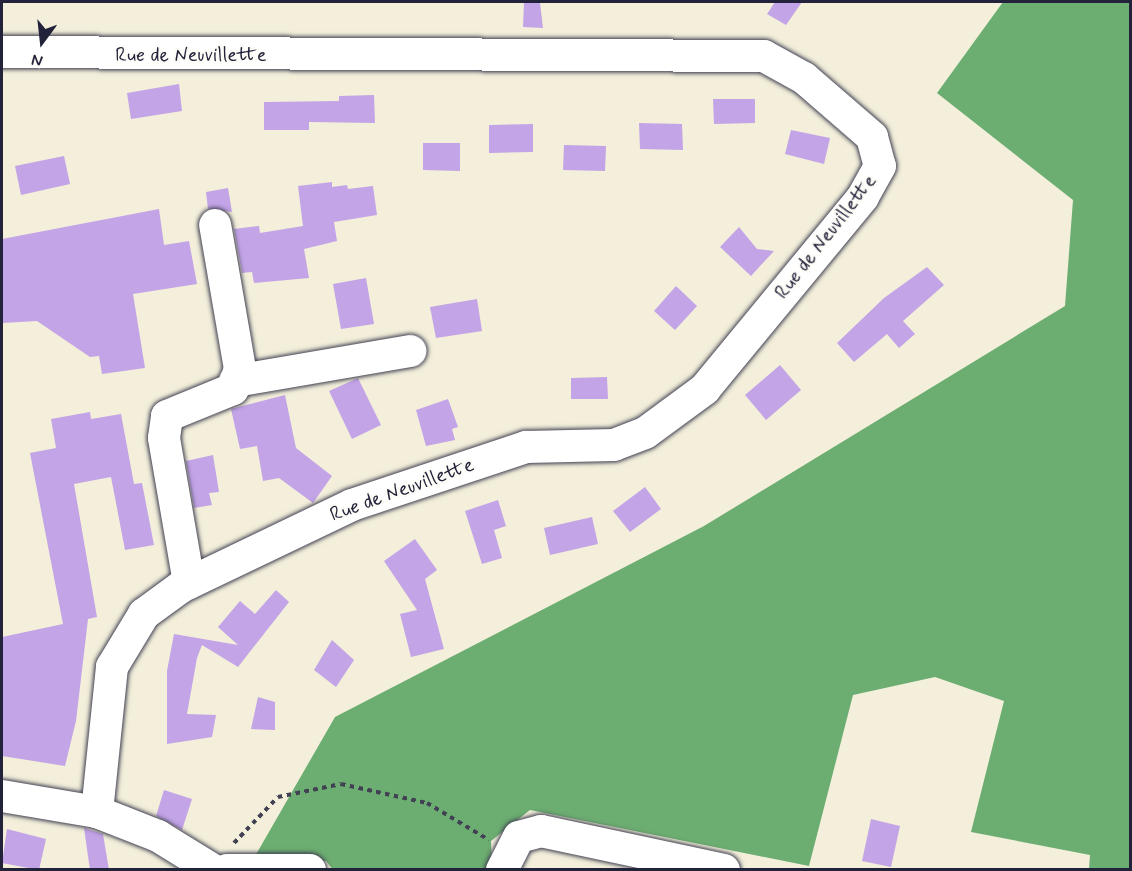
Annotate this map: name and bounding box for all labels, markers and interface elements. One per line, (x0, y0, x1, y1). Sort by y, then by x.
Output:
north arrow (12, 12, 72, 72)
street label: Rue de Neuvillette (115, 43, 267, 67)
text: N (29, 48, 45, 71)
street label: Rue de Neuvillette (770, 170, 882, 304)
street label: Rue de Neuvillette (327, 453, 477, 527)

